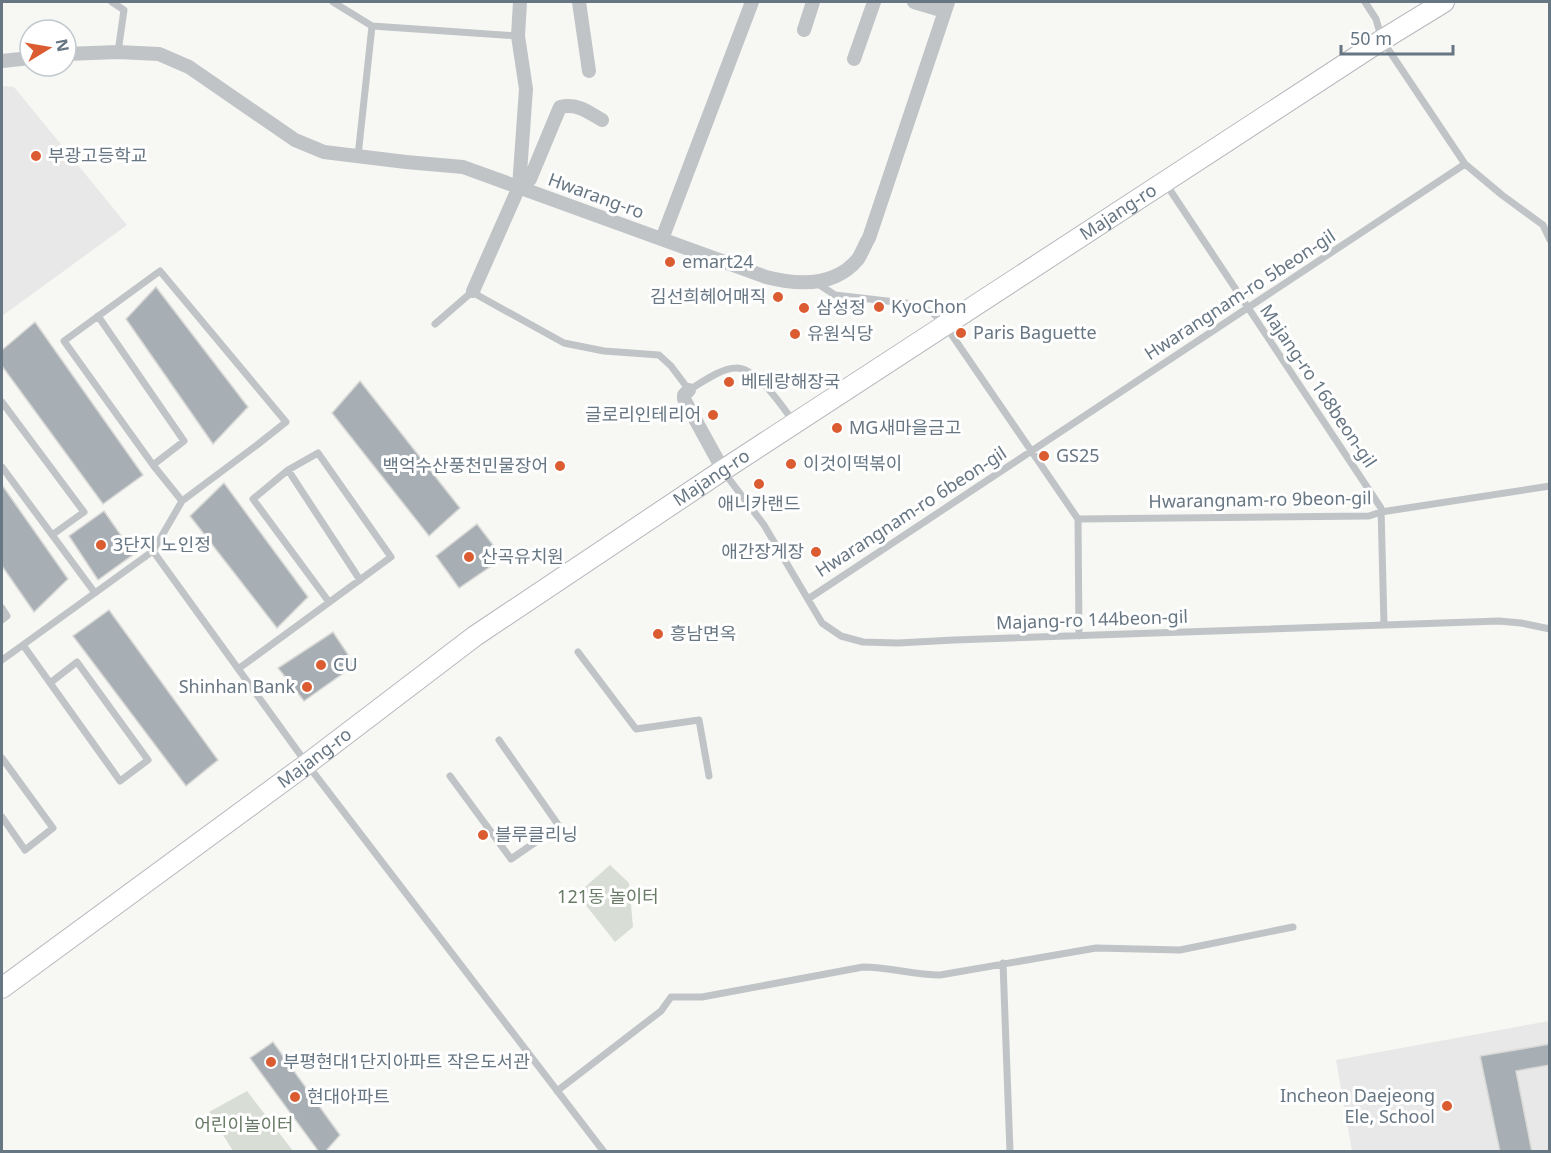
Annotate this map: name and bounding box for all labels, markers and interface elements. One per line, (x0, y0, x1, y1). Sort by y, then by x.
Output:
north arrow (18, 18, 78, 78)
scale bar (1341, 18, 1454, 56)
text: 50 m (1350, 26, 1392, 50)
text: N (51, 37, 75, 54)
place label: 부광고등학교 (48, 143, 147, 167)
marker: 부광고등학교 (29, 149, 43, 163)
street label: Hwarang-ro (545, 167, 648, 224)
street label: Majang-ro (1075, 177, 1161, 245)
street label: Hwarangnam-ro 5beon-gil (1139, 223, 1340, 365)
place label: emart24 (682, 249, 754, 273)
marker: emart24 (663, 255, 677, 269)
place label: 김선희헤어매직 (650, 284, 766, 308)
marker: 김선희헤어매직 (771, 290, 785, 304)
place label: KyoChon (891, 294, 967, 318)
place label: 삼성정 (816, 295, 866, 319)
street label: Majang-ro 168beon-gil (1255, 299, 1382, 472)
marker: KyoChon (872, 300, 886, 314)
marker: 삼성정 (797, 301, 811, 315)
place label: Paris Baguette (973, 320, 1097, 344)
place label: 유원식당 (807, 321, 873, 345)
marker: Paris Baguette (954, 326, 968, 340)
marker: 유원식당 (788, 327, 802, 341)
place label: 베테랑해장국 (741, 369, 840, 393)
marker: 베테랑해장국 (722, 375, 736, 389)
place label: 글로리인테리어 (585, 402, 701, 426)
marker: 글로리인테리어 (706, 408, 720, 422)
place label: MG새마을금고 (849, 415, 961, 439)
marker: MG새마을금고 (830, 421, 844, 435)
street label: Hwarangnam-ro 6beon-gil (810, 440, 1011, 582)
street label: Majang-ro (668, 443, 754, 511)
place label: GS25 (1056, 443, 1100, 467)
marker: GS25 (1037, 449, 1051, 463)
place label: 이것이떡볶이 (803, 451, 902, 475)
place label: 백억수산풍천민물장어 (382, 453, 548, 477)
marker: 이것이떡볶이 (784, 457, 798, 471)
marker: 백억수산풍천민물장어 (553, 459, 567, 473)
marker: 애니카랜드 (752, 477, 766, 491)
street label: Hwarangnam-ro 9beon-gil (1148, 485, 1372, 513)
place label: 애니카랜드 (718, 491, 800, 515)
place label: 3단지 노인정 (113, 532, 211, 556)
marker: 3단지 노인정 (94, 538, 108, 552)
place label: 애간장게장 (721, 539, 804, 563)
place label: 산곡유치원 (481, 544, 564, 568)
marker: 애간장게장 (809, 545, 823, 559)
marker: 산곡유치원 (462, 550, 476, 564)
street label: Majang-ro 144beon-gil (996, 604, 1188, 634)
place label: 흥남면옥 (670, 621, 736, 645)
marker: 흥남면옥 (651, 627, 665, 641)
place label: CU (333, 652, 358, 676)
marker: CU (314, 658, 328, 672)
place label: Shinhan Bank (179, 674, 295, 698)
marker: Shinhan Bank (300, 680, 314, 694)
street label: Majang-ro (272, 721, 356, 793)
place label: 블루클리닝 (495, 822, 578, 846)
marker: 블루클리닝 (476, 828, 490, 842)
park label: 121동 놀이터 (557, 884, 659, 908)
place label: 부평현대1단지아파트 작은도서관 (283, 1049, 530, 1073)
marker: 부평현대1단지아파트 작은도서관 (264, 1055, 278, 1069)
place label: Incheon Daejeong Ele, School (1280, 1083, 1435, 1128)
place label: 현대아파트 (307, 1084, 390, 1108)
marker: 현대아파트 (288, 1090, 302, 1104)
marker: Incheon Daejeong Ele, School (1440, 1099, 1454, 1113)
park label: 어린이놀이터 (194, 1112, 294, 1136)

